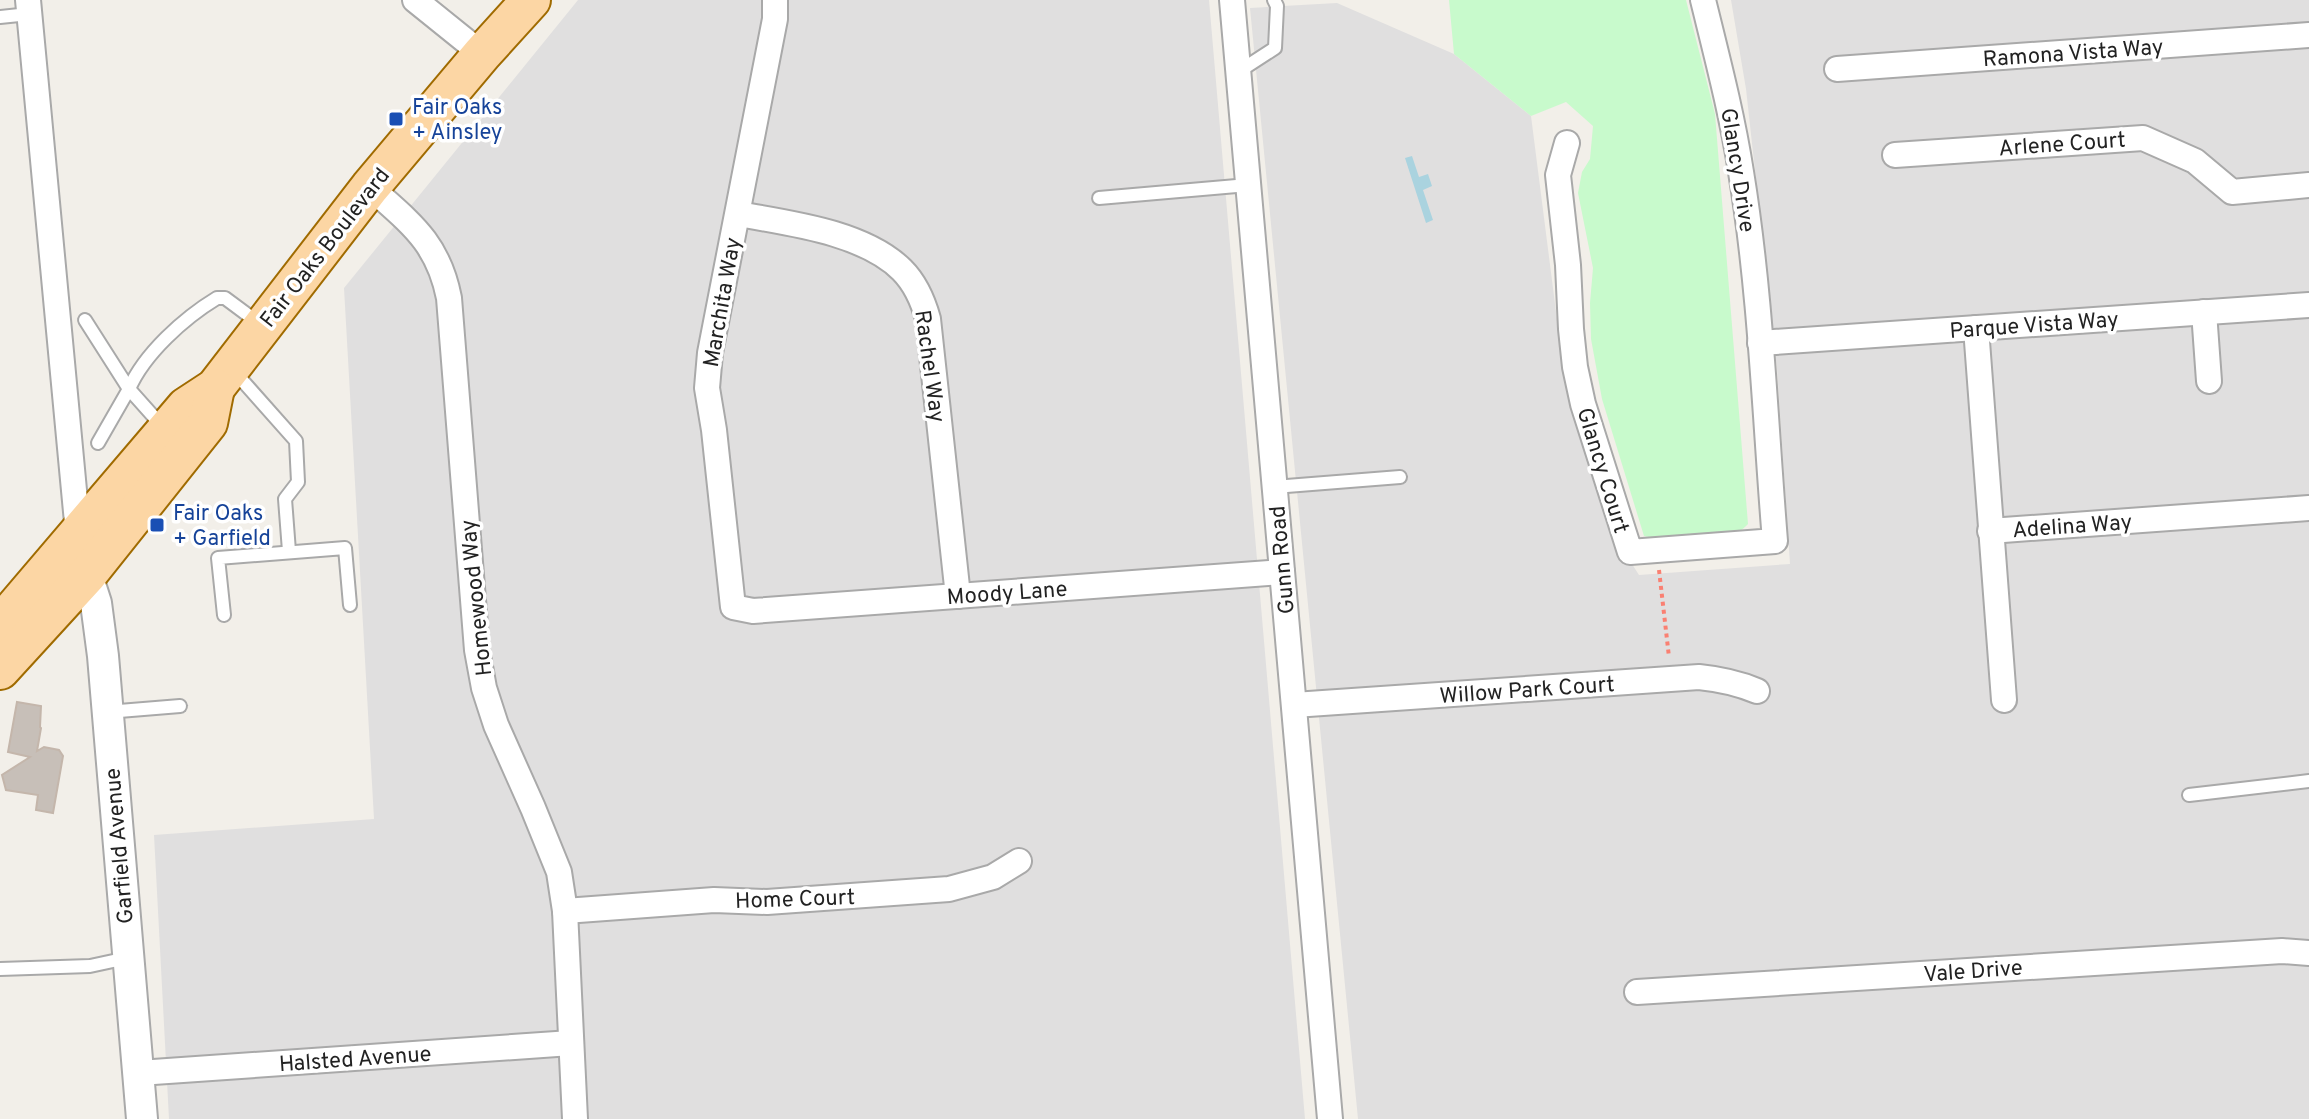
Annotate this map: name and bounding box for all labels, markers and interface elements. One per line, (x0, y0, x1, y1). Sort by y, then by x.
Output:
street label: Ramona Vista Way (1982, 35, 2165, 74)
place label: Fair Oaks + Ainsley (412, 95, 503, 147)
street label: Glancy Drive (1713, 106, 1760, 235)
marker: Fair Oaks + Ainsley (387, 110, 405, 128)
street label: Arlene Court (1998, 128, 2127, 163)
street label: Fair Oaks Boulevard (255, 163, 397, 334)
street label: Marchita Way (699, 235, 748, 369)
street label: Parque Vista Way (1949, 307, 2120, 346)
street label: Rachel Way (907, 308, 950, 424)
street label: Glancy Court (1570, 405, 1633, 537)
place label: Fair Oaks + Garfield (173, 501, 271, 553)
street label: Gunn Road (1265, 504, 1302, 615)
street label: Adelina Way (2011, 510, 2133, 545)
marker: Fair Oaks + Garfield (148, 516, 166, 534)
street label: Homewood Way (456, 518, 499, 677)
street label: Moody Lane (946, 577, 1068, 612)
street label: Willow Park Court (1439, 672, 1616, 711)
street label: Garfield Avenue (100, 767, 141, 925)
street label: Home Court (735, 885, 855, 916)
street label: Vale Drive (1923, 956, 2024, 989)
street label: Halsted Avenue (278, 1042, 432, 1079)

